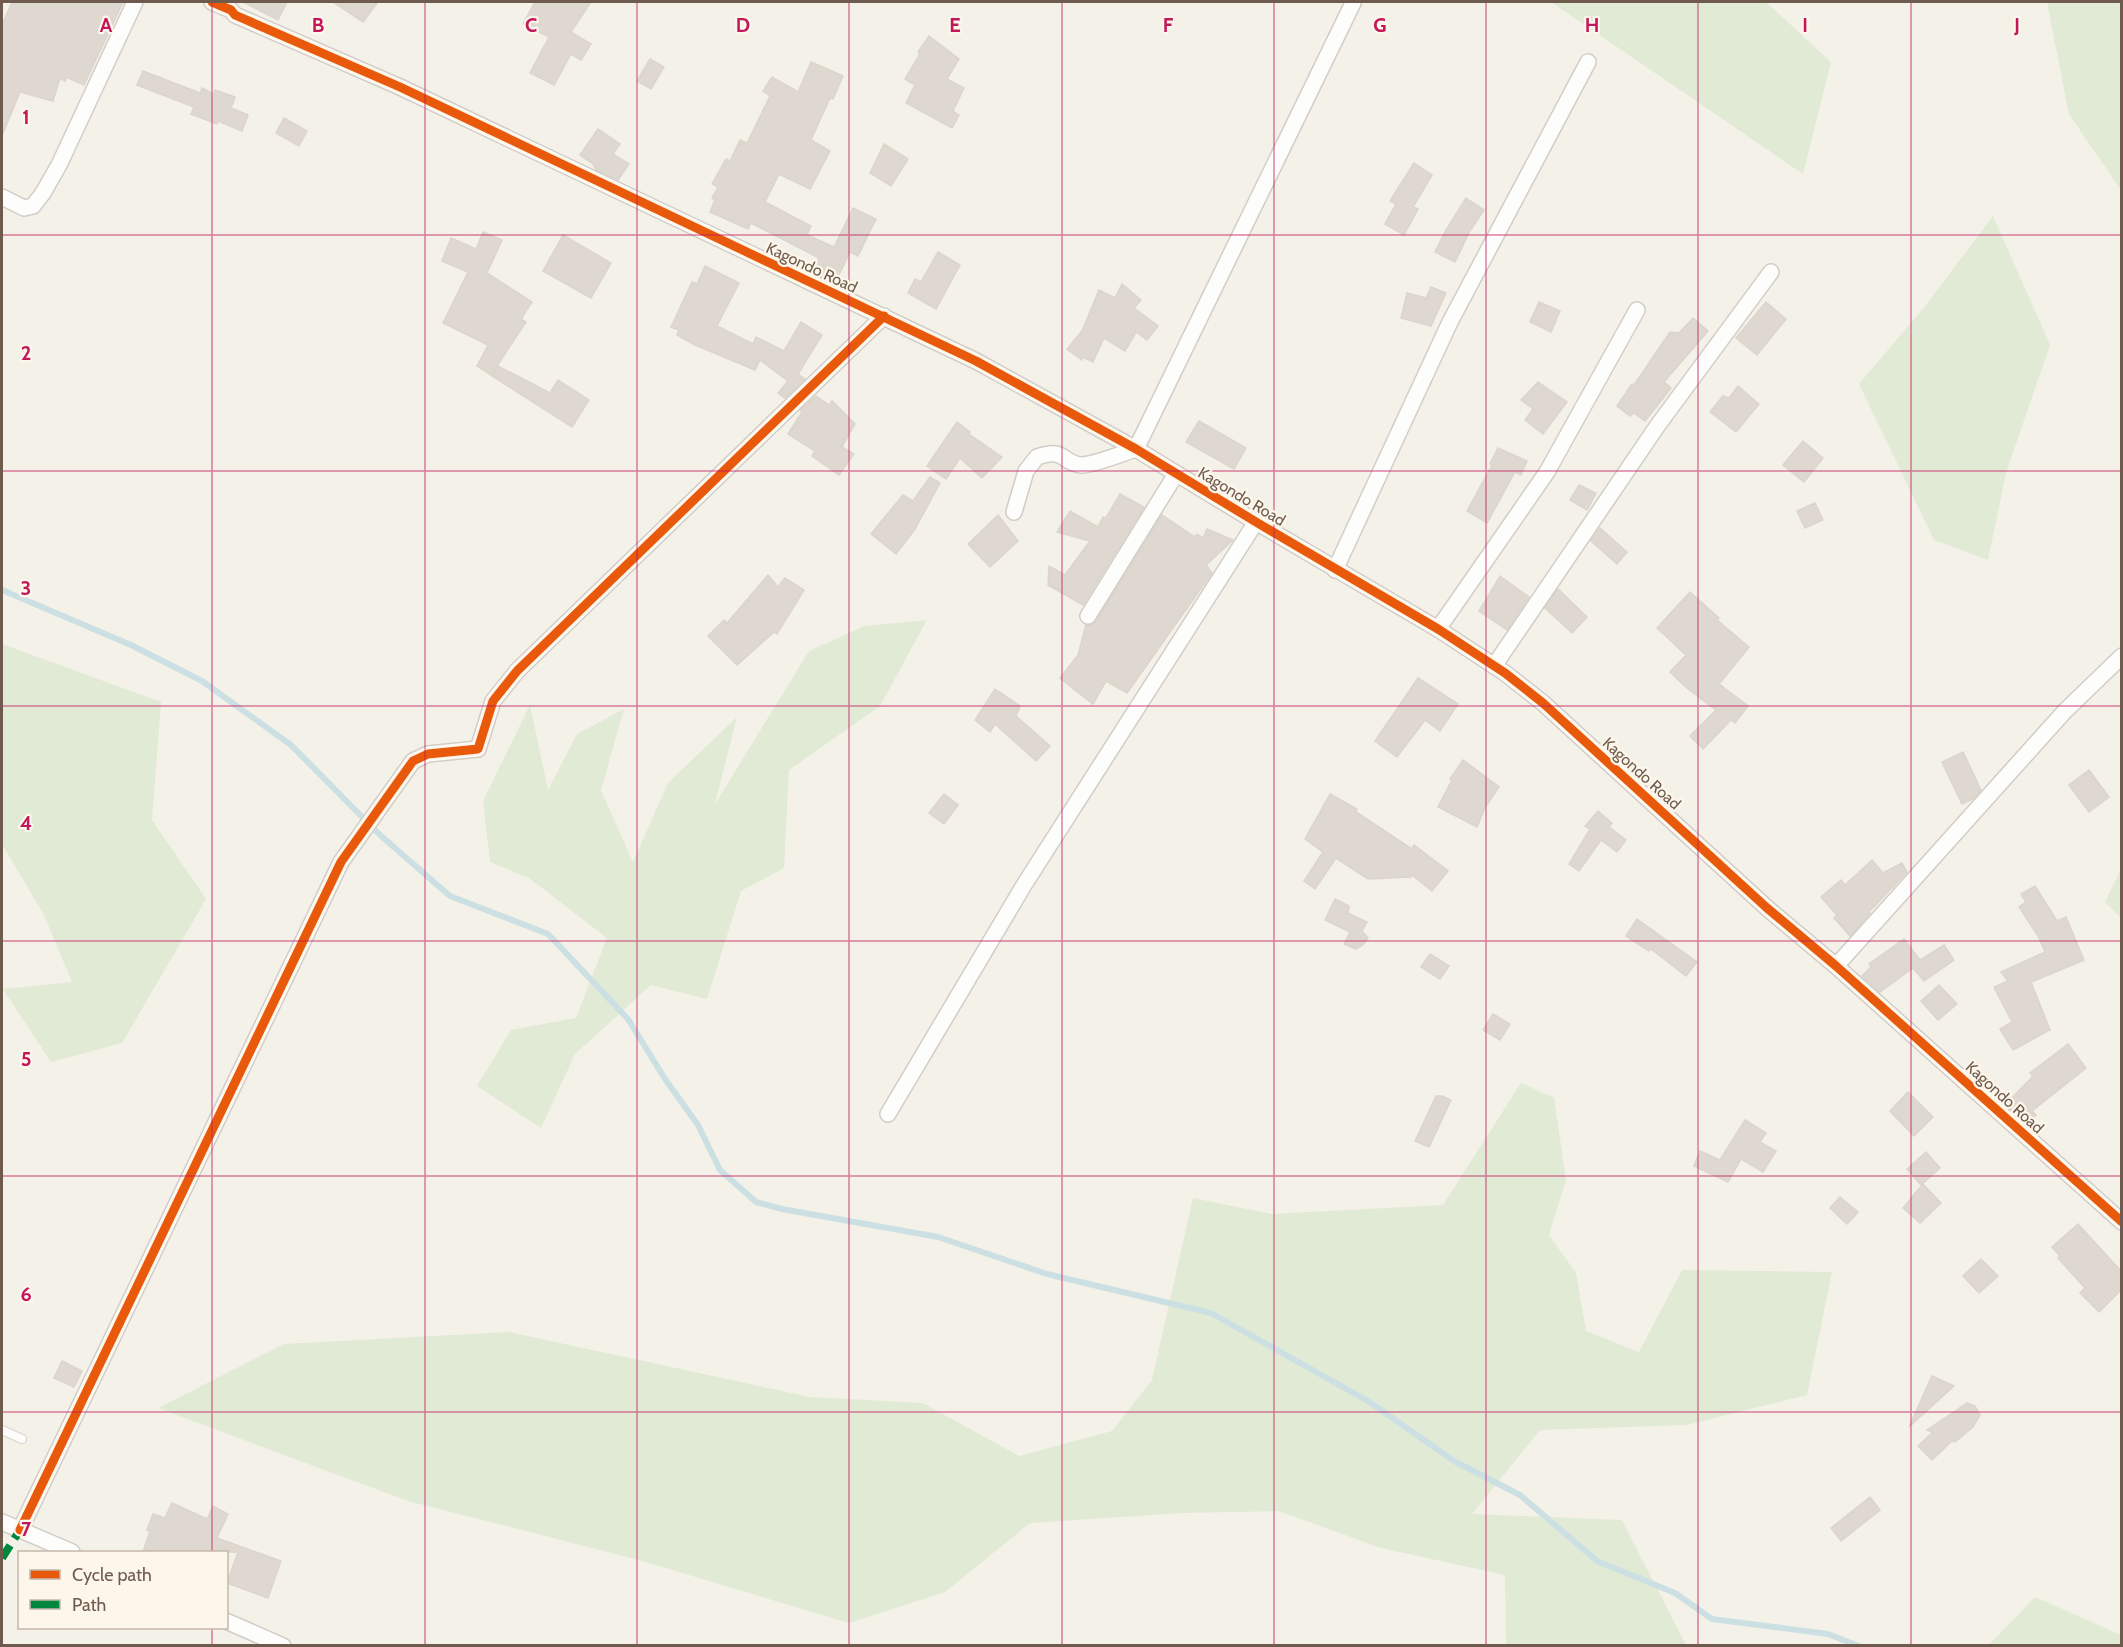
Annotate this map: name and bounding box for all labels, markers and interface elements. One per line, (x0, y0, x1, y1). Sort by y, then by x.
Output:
text: A (100, 13, 113, 37)
text: B (312, 13, 324, 37)
text: C (525, 13, 537, 37)
text: D (736, 13, 750, 37)
text: E (949, 13, 961, 37)
text: F (1163, 13, 1174, 37)
text: G (1373, 13, 1387, 37)
text: H (1585, 13, 1599, 37)
text: I (1802, 13, 1808, 37)
text: J (2013, 13, 2020, 37)
text: 1 (22, 105, 30, 129)
street label: Kagondo Road (763, 238, 860, 297)
text: 2 (21, 341, 31, 365)
street label: Kagondo Road (1195, 463, 1289, 530)
text: 3 (21, 576, 31, 600)
street label: Kagondo Road (1599, 733, 1685, 813)
text: 4 (20, 811, 32, 835)
text: 5 (21, 1047, 31, 1071)
street label: Kagondo Road (1962, 1057, 2048, 1137)
text: 6 (20, 1282, 32, 1306)
text: 7 (21, 1517, 32, 1541)
legend (18, 1551, 228, 1629)
text: Cycle path (72, 1564, 152, 1586)
text: Path (72, 1594, 106, 1616)

